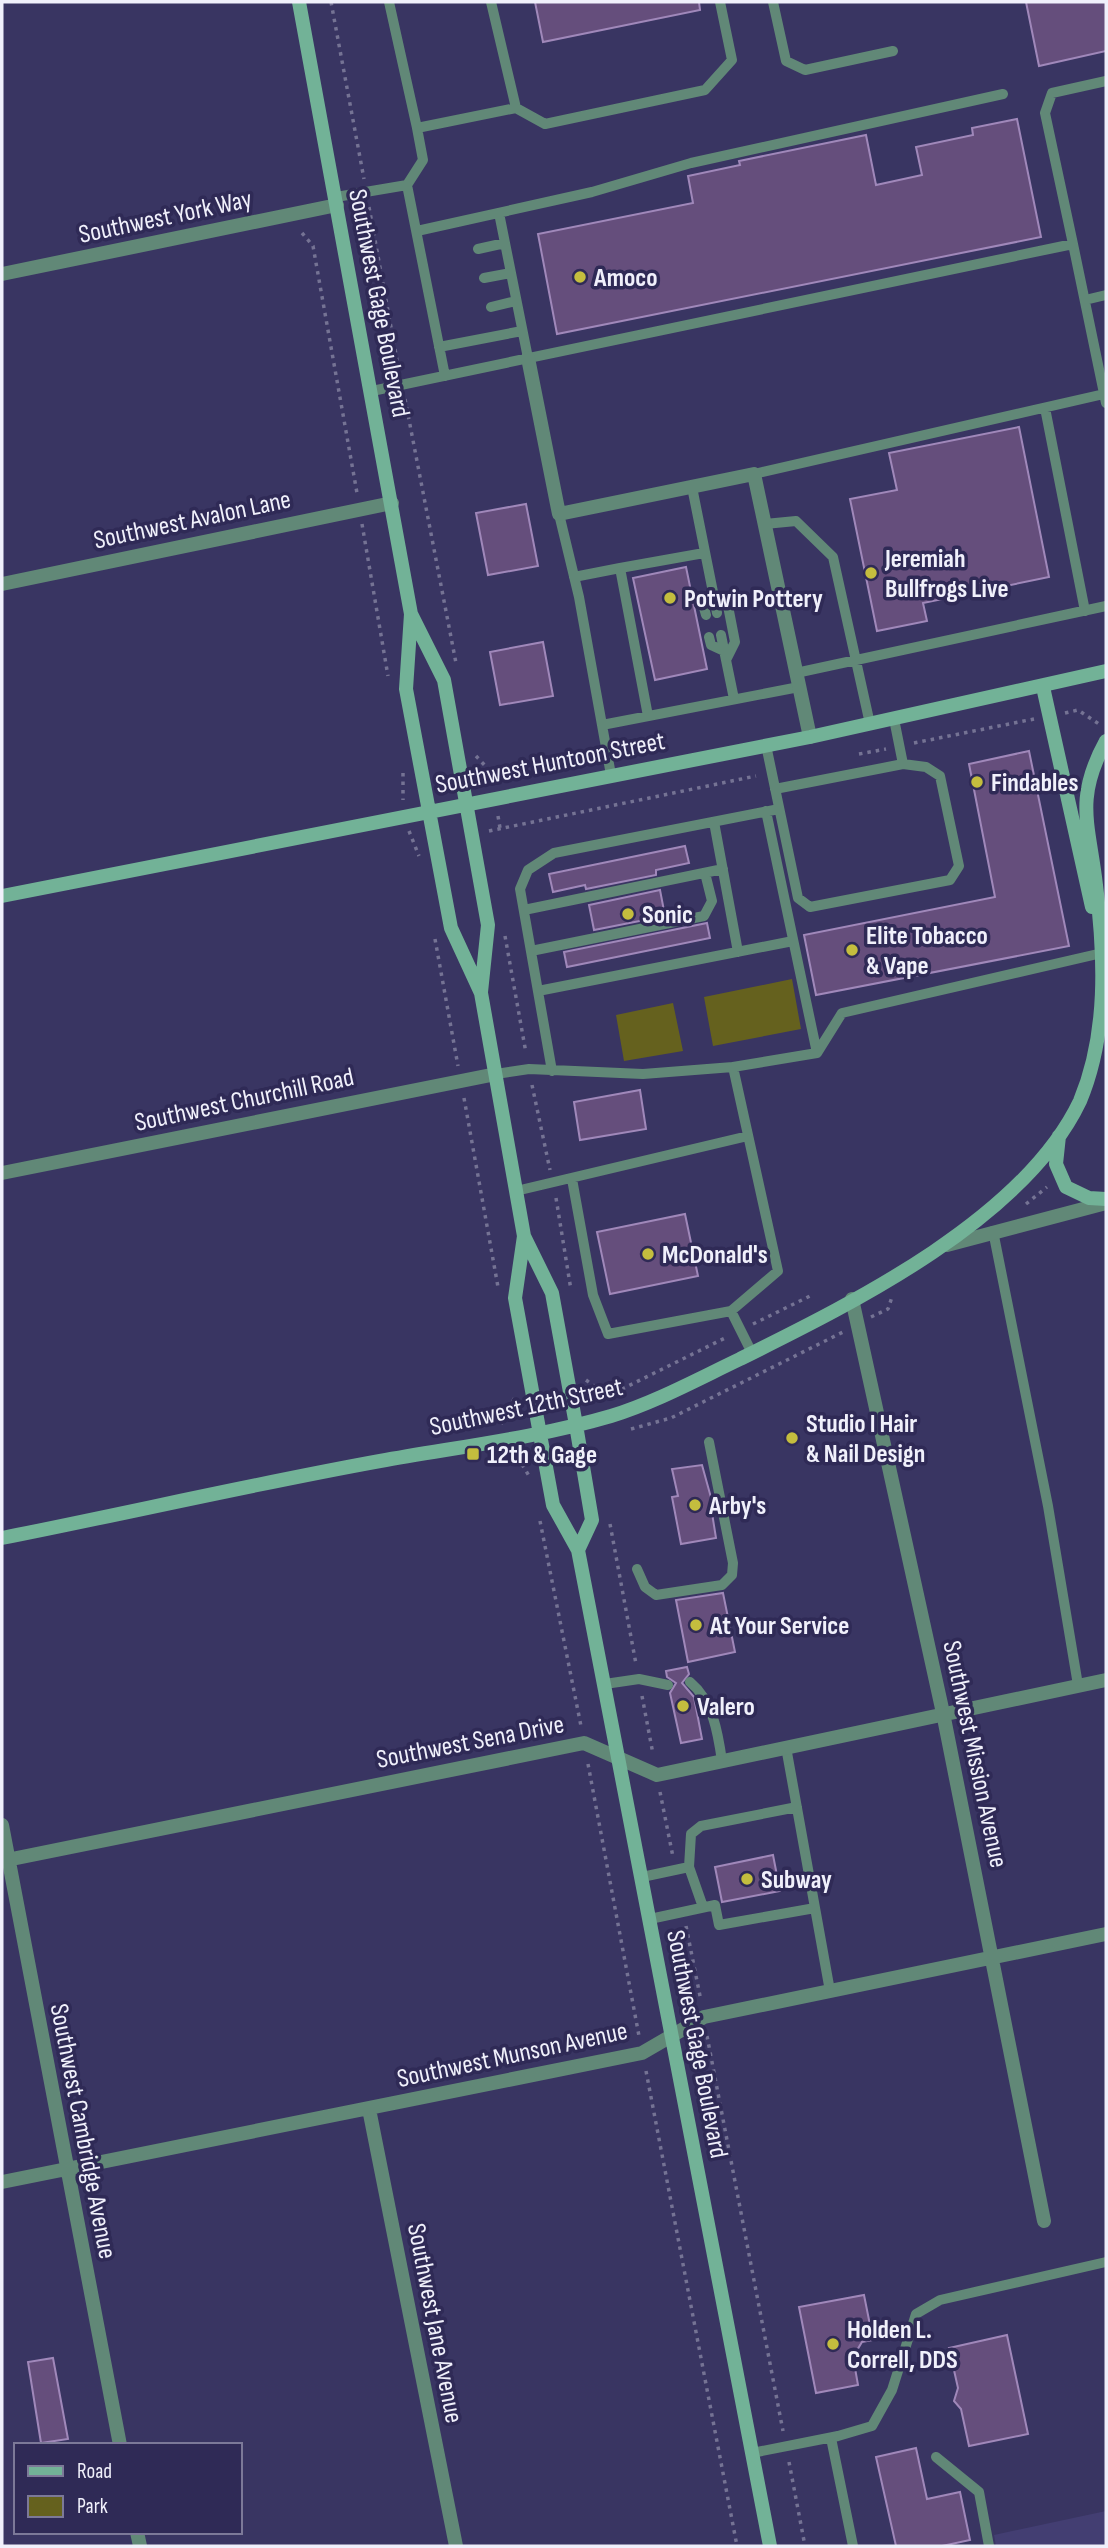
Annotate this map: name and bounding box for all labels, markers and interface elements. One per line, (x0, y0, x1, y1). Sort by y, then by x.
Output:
street label: Southwest York Way (76, 184, 255, 251)
street label: Southwest Gage Boulevard (341, 187, 416, 420)
place label: Amoco (593, 263, 658, 294)
marker: Amoco (572, 269, 588, 285)
street label: Southwest Avalon Lane (91, 484, 294, 557)
place label: Jeremiah Bullfrogs Live (884, 544, 1009, 605)
marker: Jeremiah Bullfrogs Live (863, 565, 879, 581)
place label: Potwin Pottery (684, 584, 823, 615)
marker: Potwin Pottery (662, 590, 678, 606)
street label: Southwest Huntoon Street (433, 726, 668, 801)
place label: Findables (991, 768, 1078, 799)
marker: Findables (969, 774, 985, 790)
place label: Sonic (642, 900, 693, 931)
marker: Sonic (620, 906, 636, 922)
place label: Elite Tobacco & Vape (866, 921, 988, 982)
marker: Elite Tobacco & Vape (844, 942, 860, 958)
street label: Southwest Churchill Road (132, 1062, 357, 1139)
place label: McDonald's (662, 1240, 768, 1271)
marker: McDonald's (640, 1246, 656, 1262)
street label: Southwest 12th Street (427, 1372, 626, 1443)
place label: Studio I Hair & Nail Design (806, 1409, 925, 1470)
marker: Studio I Hair & Nail Design (784, 1430, 800, 1446)
place label: 12th & Gage (487, 1440, 597, 1471)
marker: 12th & Gage (465, 1446, 481, 1462)
place label: Arby's (708, 1491, 766, 1522)
marker: Arby's (687, 1497, 703, 1513)
place label: At Your Service (709, 1611, 849, 1642)
marker: At Your Service (688, 1617, 704, 1633)
street label: Southwest Mission Avenue (935, 1638, 1014, 1871)
place label: Valero (697, 1692, 755, 1723)
marker: Valero (675, 1698, 691, 1714)
street label: Southwest Sena Drive (374, 1709, 567, 1776)
place label: Subway (761, 1865, 832, 1896)
marker: Subway (739, 1871, 755, 1887)
street label: Southwest Gage Boulevard (659, 1928, 734, 2161)
street label: Southwest Cambridge Avenue (43, 2001, 122, 2262)
street label: Southwest Munson Avenue (394, 2016, 630, 2095)
street label: Southwest Jane Avenue (400, 2221, 469, 2426)
place label: Holden L. Correll, DDS (847, 2315, 958, 2376)
marker: Holden L. Correll, DDS (825, 2336, 841, 2352)
legend (14, 2443, 242, 2534)
text: Road (77, 2459, 112, 2484)
text: Park (77, 2494, 108, 2519)

